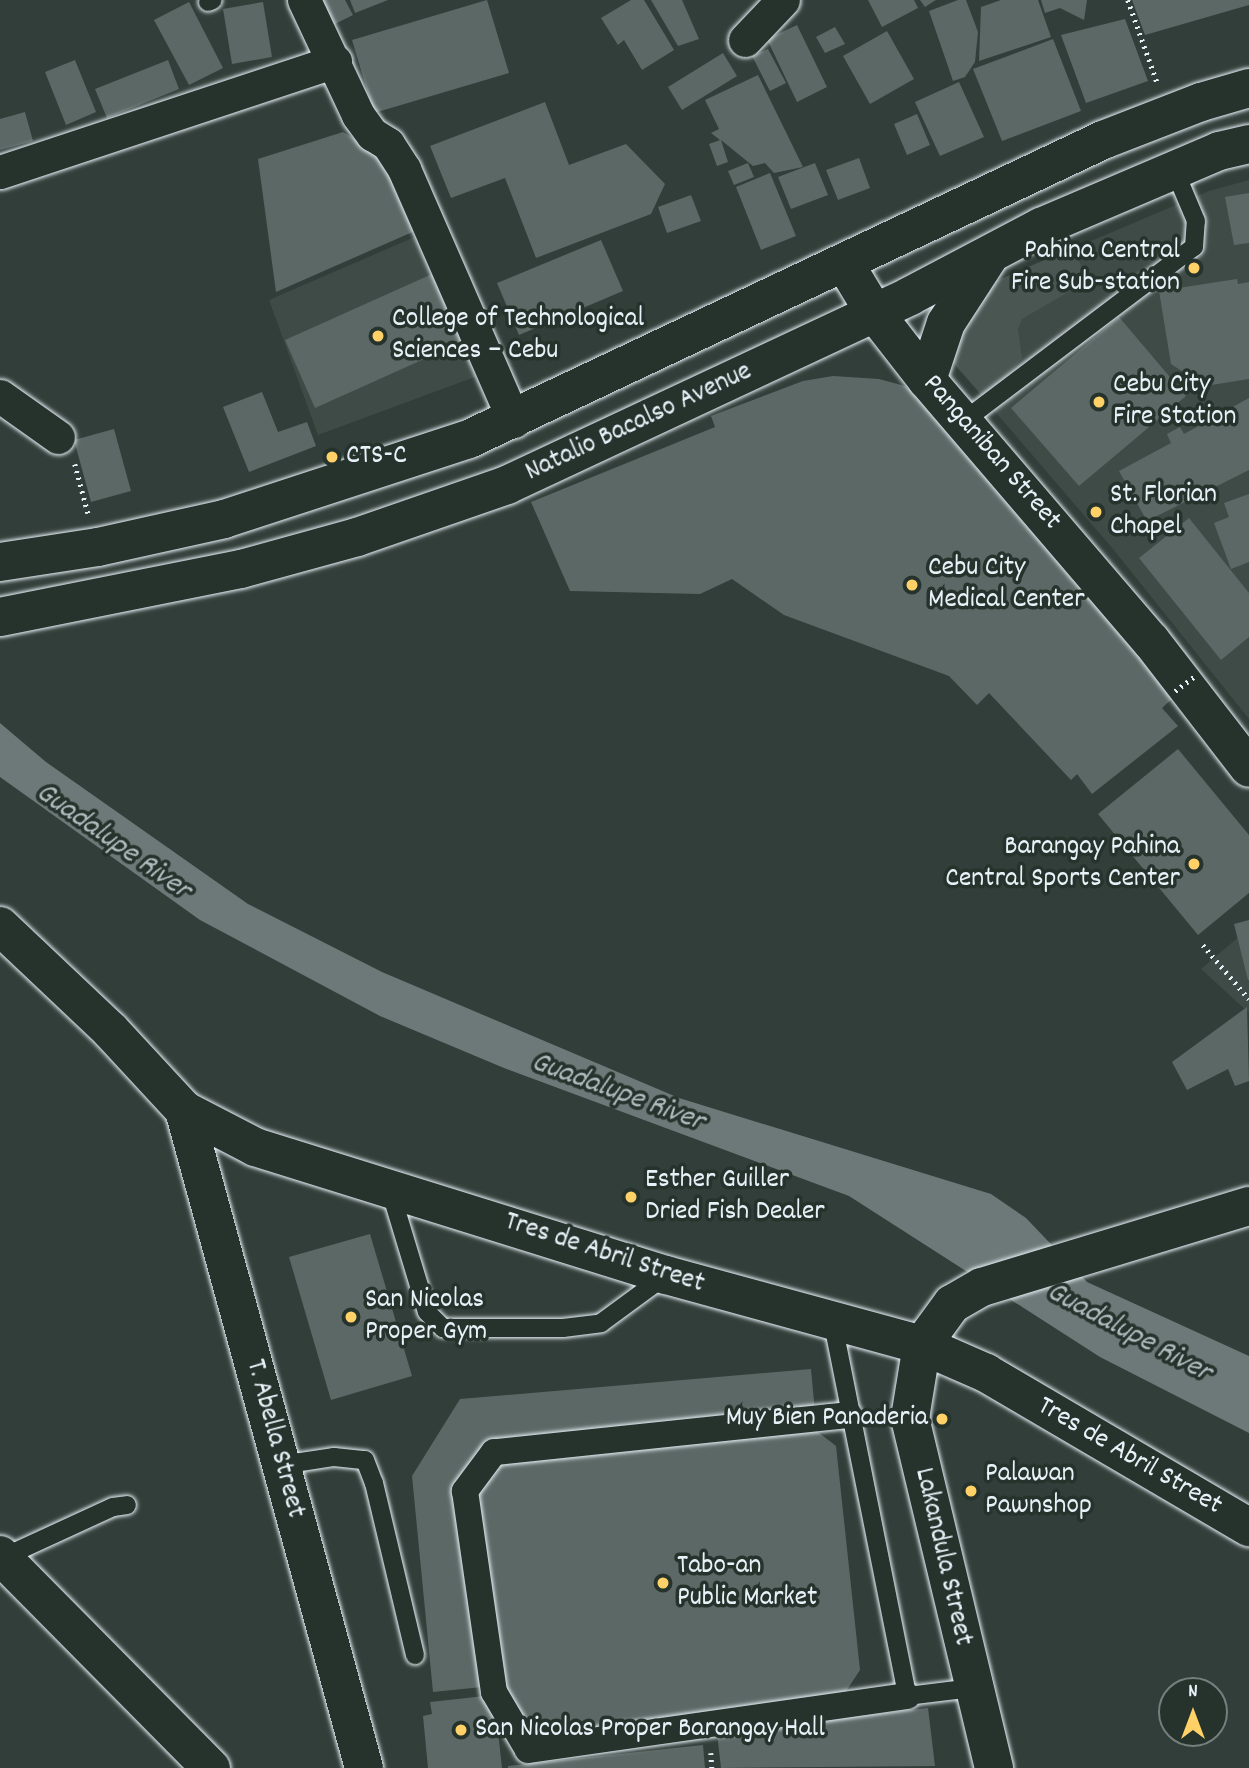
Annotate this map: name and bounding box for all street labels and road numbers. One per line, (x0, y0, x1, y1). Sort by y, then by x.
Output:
street label: Natalio Bacalso Avenue (521, 356, 757, 490)
street label: Panganiban Street (914, 368, 1068, 538)
street label: Tres de Abril Street (500, 1206, 708, 1302)
street label: T. Abella Street (237, 1356, 311, 1522)
street label: Tres de Abril Street (1031, 1390, 1227, 1524)
street label: Lakandula Street (905, 1465, 979, 1649)

